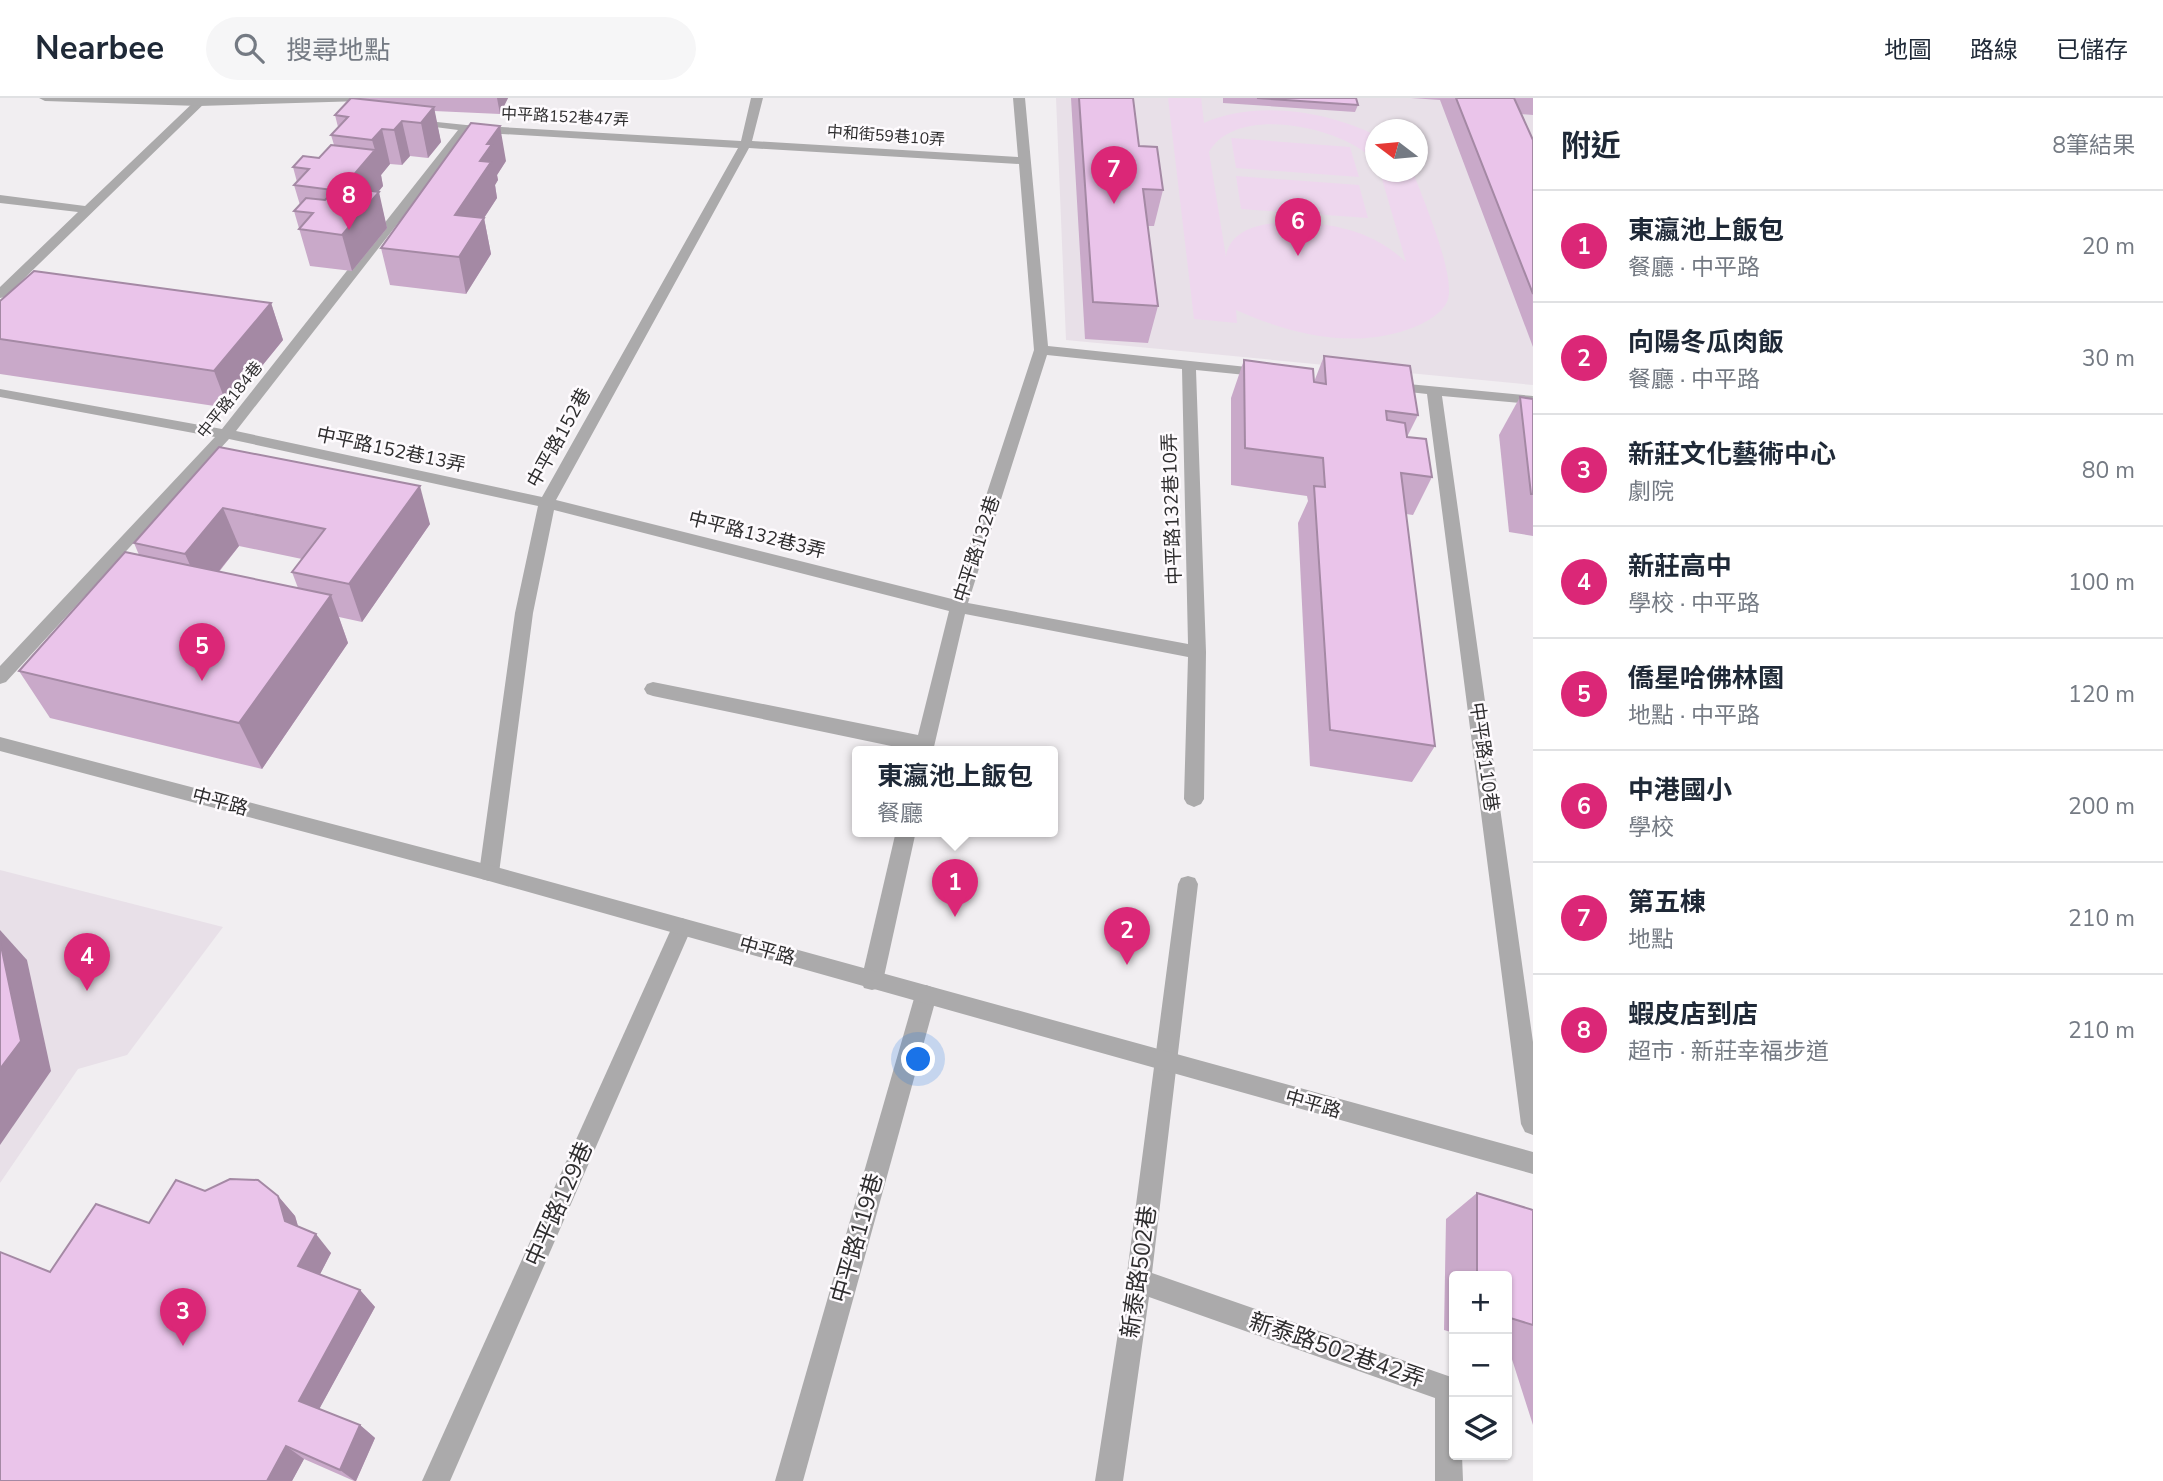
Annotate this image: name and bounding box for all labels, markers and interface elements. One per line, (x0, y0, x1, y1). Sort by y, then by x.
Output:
search box (206, 17, 696, 80)
text: Nearbee (35, 26, 164, 71)
icon: search (230, 29, 268, 67)
text: 搜尋地點 (286, 33, 390, 68)
text: 地圖 (1884, 34, 1932, 66)
text: 路線 (1970, 34, 2018, 66)
text: 已儲存 (2056, 34, 2128, 66)
street label: 中平路152巷47弄 (501, 103, 629, 131)
north arrow (1365, 119, 1428, 182)
street label: 中和街59巷10弄 (826, 121, 946, 151)
text: 附近 (1561, 126, 1621, 167)
text: 8筆結果 (2052, 130, 2135, 161)
pin: 7 (1091, 146, 1137, 204)
pin: 8 (326, 172, 372, 230)
pin: 6 (1275, 198, 1321, 256)
text: 東瀛池上飯包 (1628, 213, 1784, 248)
text: 1 (1577, 231, 1591, 262)
text: 20 m (2082, 231, 2135, 262)
text: 餐廳 · 中平路 (1628, 252, 1760, 283)
text: 向陽冬瓜肉飯 (1628, 325, 1784, 360)
text: 2 (1577, 343, 1591, 374)
text: 30 m (2082, 343, 2135, 374)
street label: 中平路184巷 (192, 357, 268, 443)
text: 餐廳 · 中平路 (1628, 364, 1760, 395)
street label: 中平路152巷 (521, 384, 597, 492)
street label: 中平路152巷13弄 (314, 421, 468, 479)
street label: 中平路132巷10弄 (1156, 433, 1188, 585)
text: 新莊文化藝術中心 (1628, 437, 1836, 472)
text: 3 (1577, 455, 1591, 486)
text: 80 m (2082, 455, 2135, 486)
text: 劇院 (1628, 476, 1674, 507)
street label: 中平路132巷 (948, 493, 1006, 605)
street label: 中平路132巷3弄 (686, 505, 828, 565)
text: 新莊高中 (1628, 549, 1732, 584)
text: 4 (1577, 567, 1591, 598)
text: 100 m (2068, 567, 2135, 598)
text: 學校 · 中平路 (1628, 588, 1760, 619)
pin: 5 (179, 623, 225, 681)
text: 僑星哈佛林園 (1628, 661, 1784, 696)
text: 5 (1577, 679, 1591, 710)
text: 120 m (2068, 679, 2135, 710)
text: 地點 · 中平路 (1628, 700, 1760, 731)
street label: 中平路110巷 (1463, 701, 1505, 813)
popup (852, 746, 1058, 837)
text: 東瀛池上飯包 (877, 759, 1033, 794)
text: 中港國小 (1628, 773, 1732, 808)
street label: 中平路 (189, 782, 251, 822)
text: 6 (1577, 791, 1591, 822)
text: 200 m (2068, 791, 2135, 822)
text: 餐廳 (877, 798, 923, 829)
text: 學校 (1628, 812, 1674, 843)
pin: 1 (932, 859, 978, 917)
text: 第五棟 (1628, 885, 1706, 920)
text: 7 (1577, 903, 1591, 934)
text: 210 m (2068, 903, 2135, 934)
pin: 2 (1104, 907, 1150, 965)
text: 地點 (1628, 924, 1674, 955)
street label: 中平路 (736, 931, 798, 971)
pin: 4 (64, 933, 110, 991)
text: 蝦皮店到店 (1628, 997, 1758, 1032)
text: 8 (1577, 1015, 1591, 1046)
text: 210 m (2068, 1015, 2135, 1046)
text: 超市 · 新莊幸福步道 (1628, 1036, 1829, 1067)
your location (901, 1042, 935, 1076)
street label: 中平路 (1282, 1084, 1344, 1124)
street label: 中平路129巷 (518, 1137, 600, 1271)
street label: 中平路119巷 (824, 1170, 890, 1306)
street label: 新泰路502巷 (1114, 1204, 1164, 1340)
map controls (1449, 1271, 1512, 1460)
button: + (1449, 1271, 1512, 1334)
pin: 3 (160, 1288, 206, 1346)
street label: 新泰路502巷42弄 (1245, 1305, 1429, 1395)
button: − (1449, 1334, 1512, 1397)
button: layers (1449, 1397, 1512, 1460)

